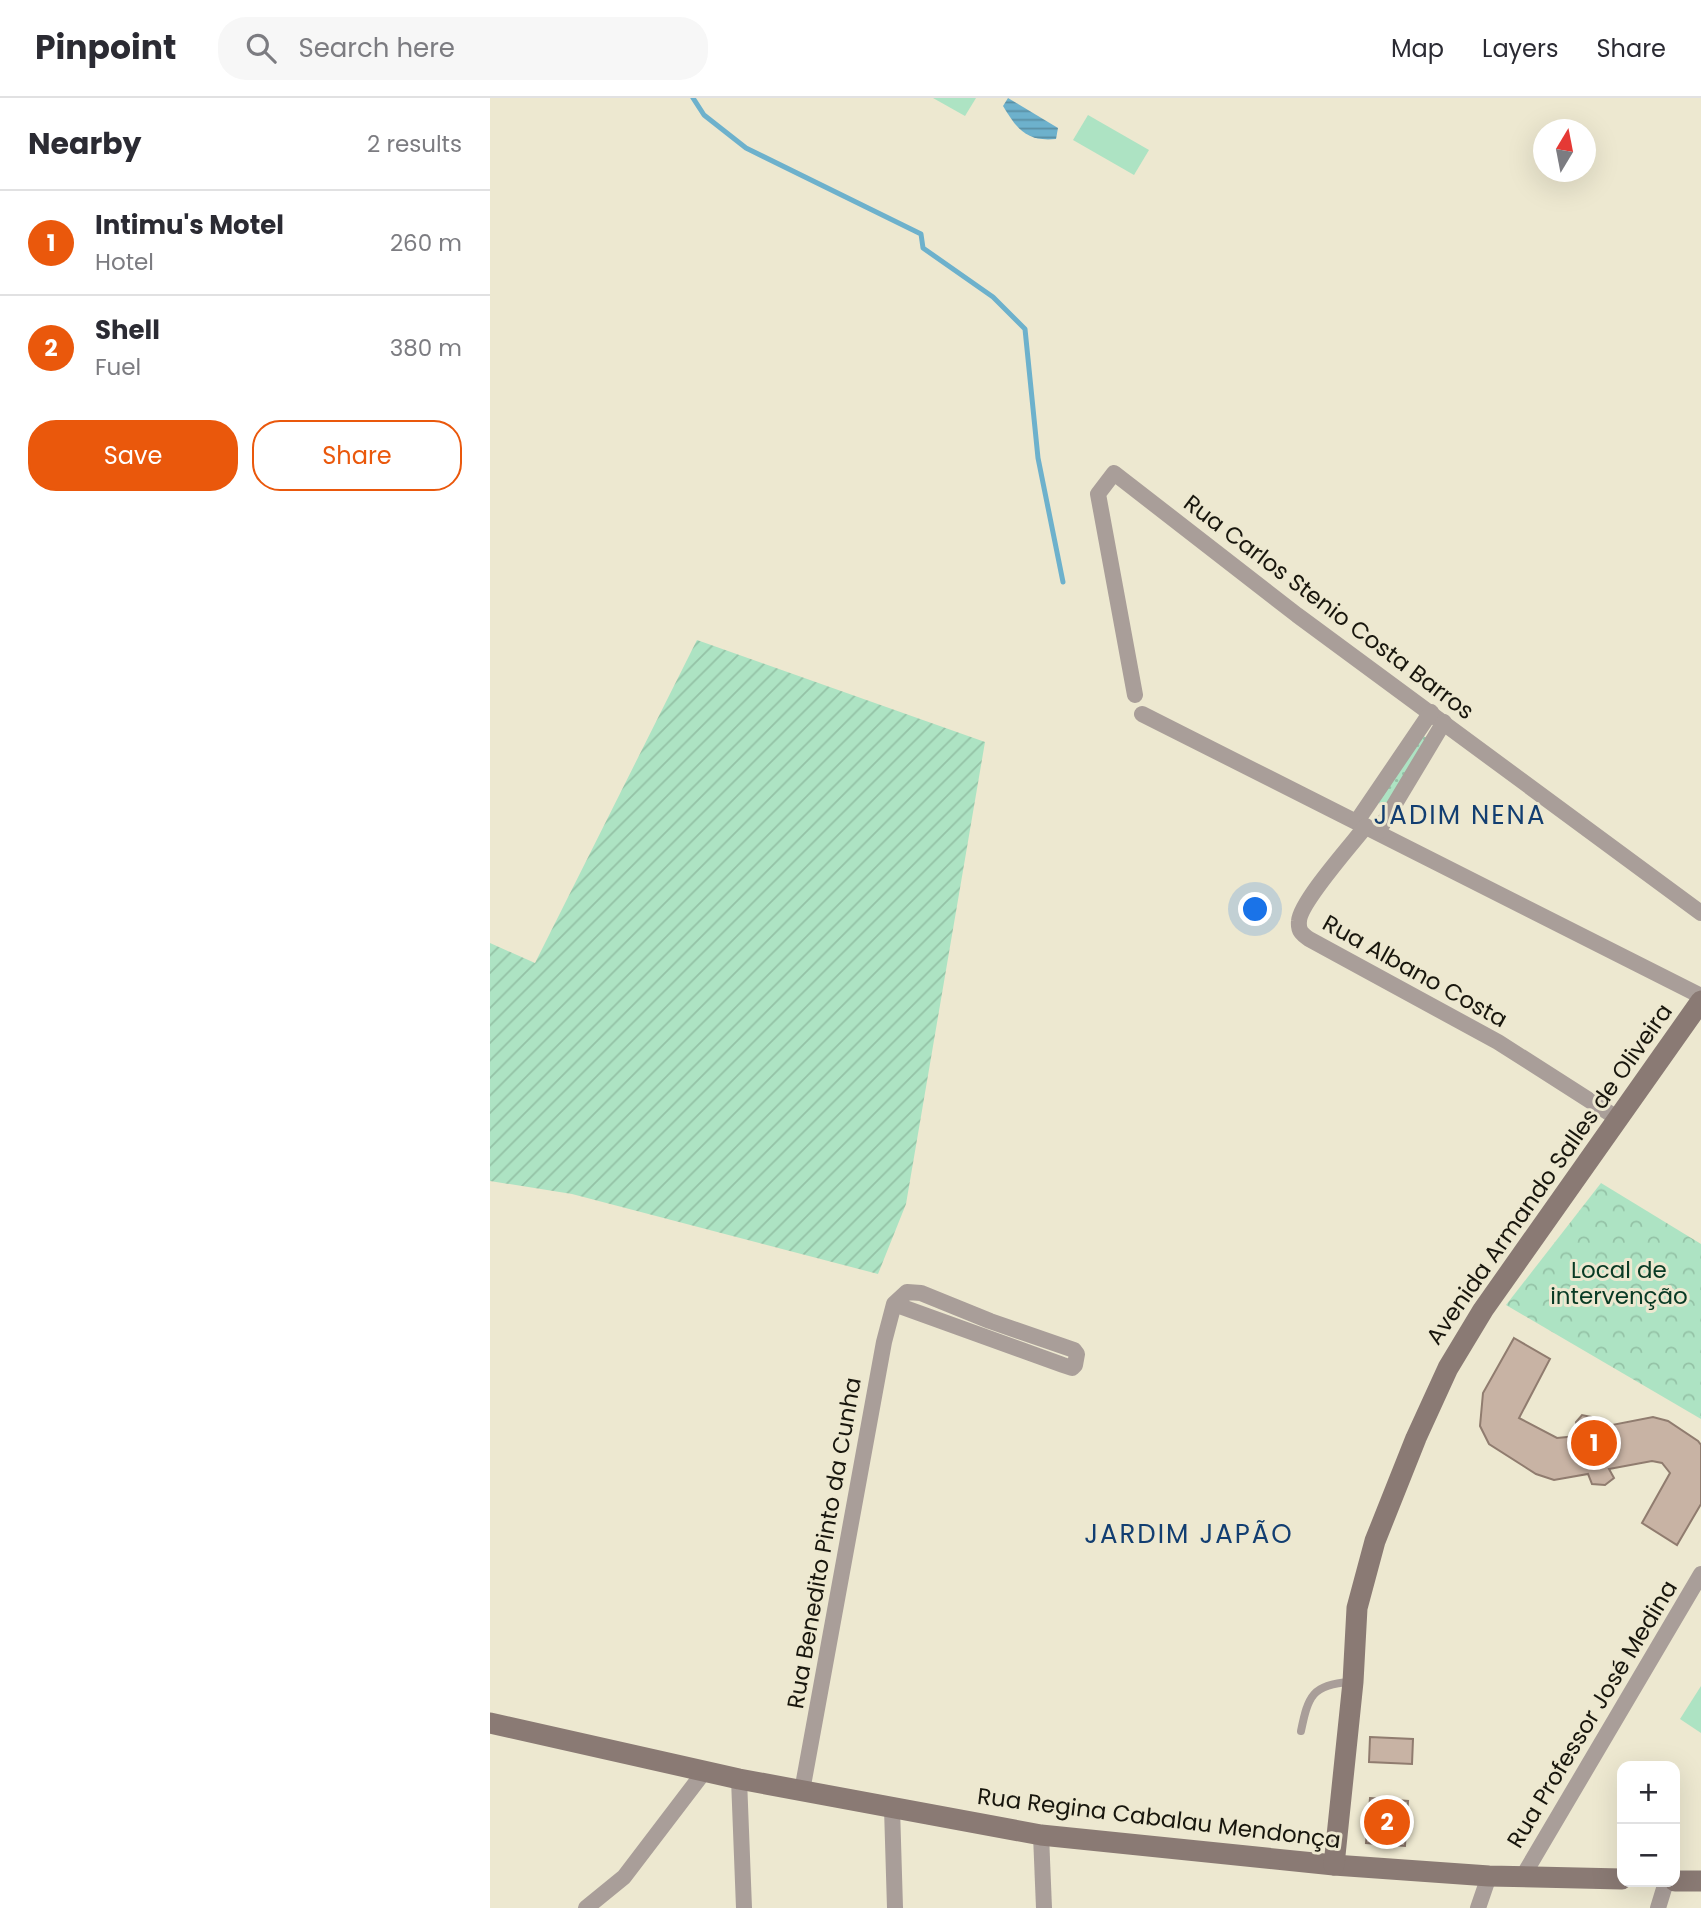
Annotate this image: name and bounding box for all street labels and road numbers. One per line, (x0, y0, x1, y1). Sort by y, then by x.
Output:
street label: Rua Carlos Stenio Costa Barros (1177, 487, 1481, 727)
street label: Rua Albano Costa (1317, 907, 1513, 1035)
street label: Avenida Armando Salles de Oliveira (1418, 997, 1680, 1351)
street label: Rua Benedito Pinto da Cunha (779, 1375, 869, 1711)
street label: Rua Professor José Medina (1499, 1574, 1685, 1854)
street label: Rua Regina Cabalau Mendonça (975, 1780, 1343, 1856)

